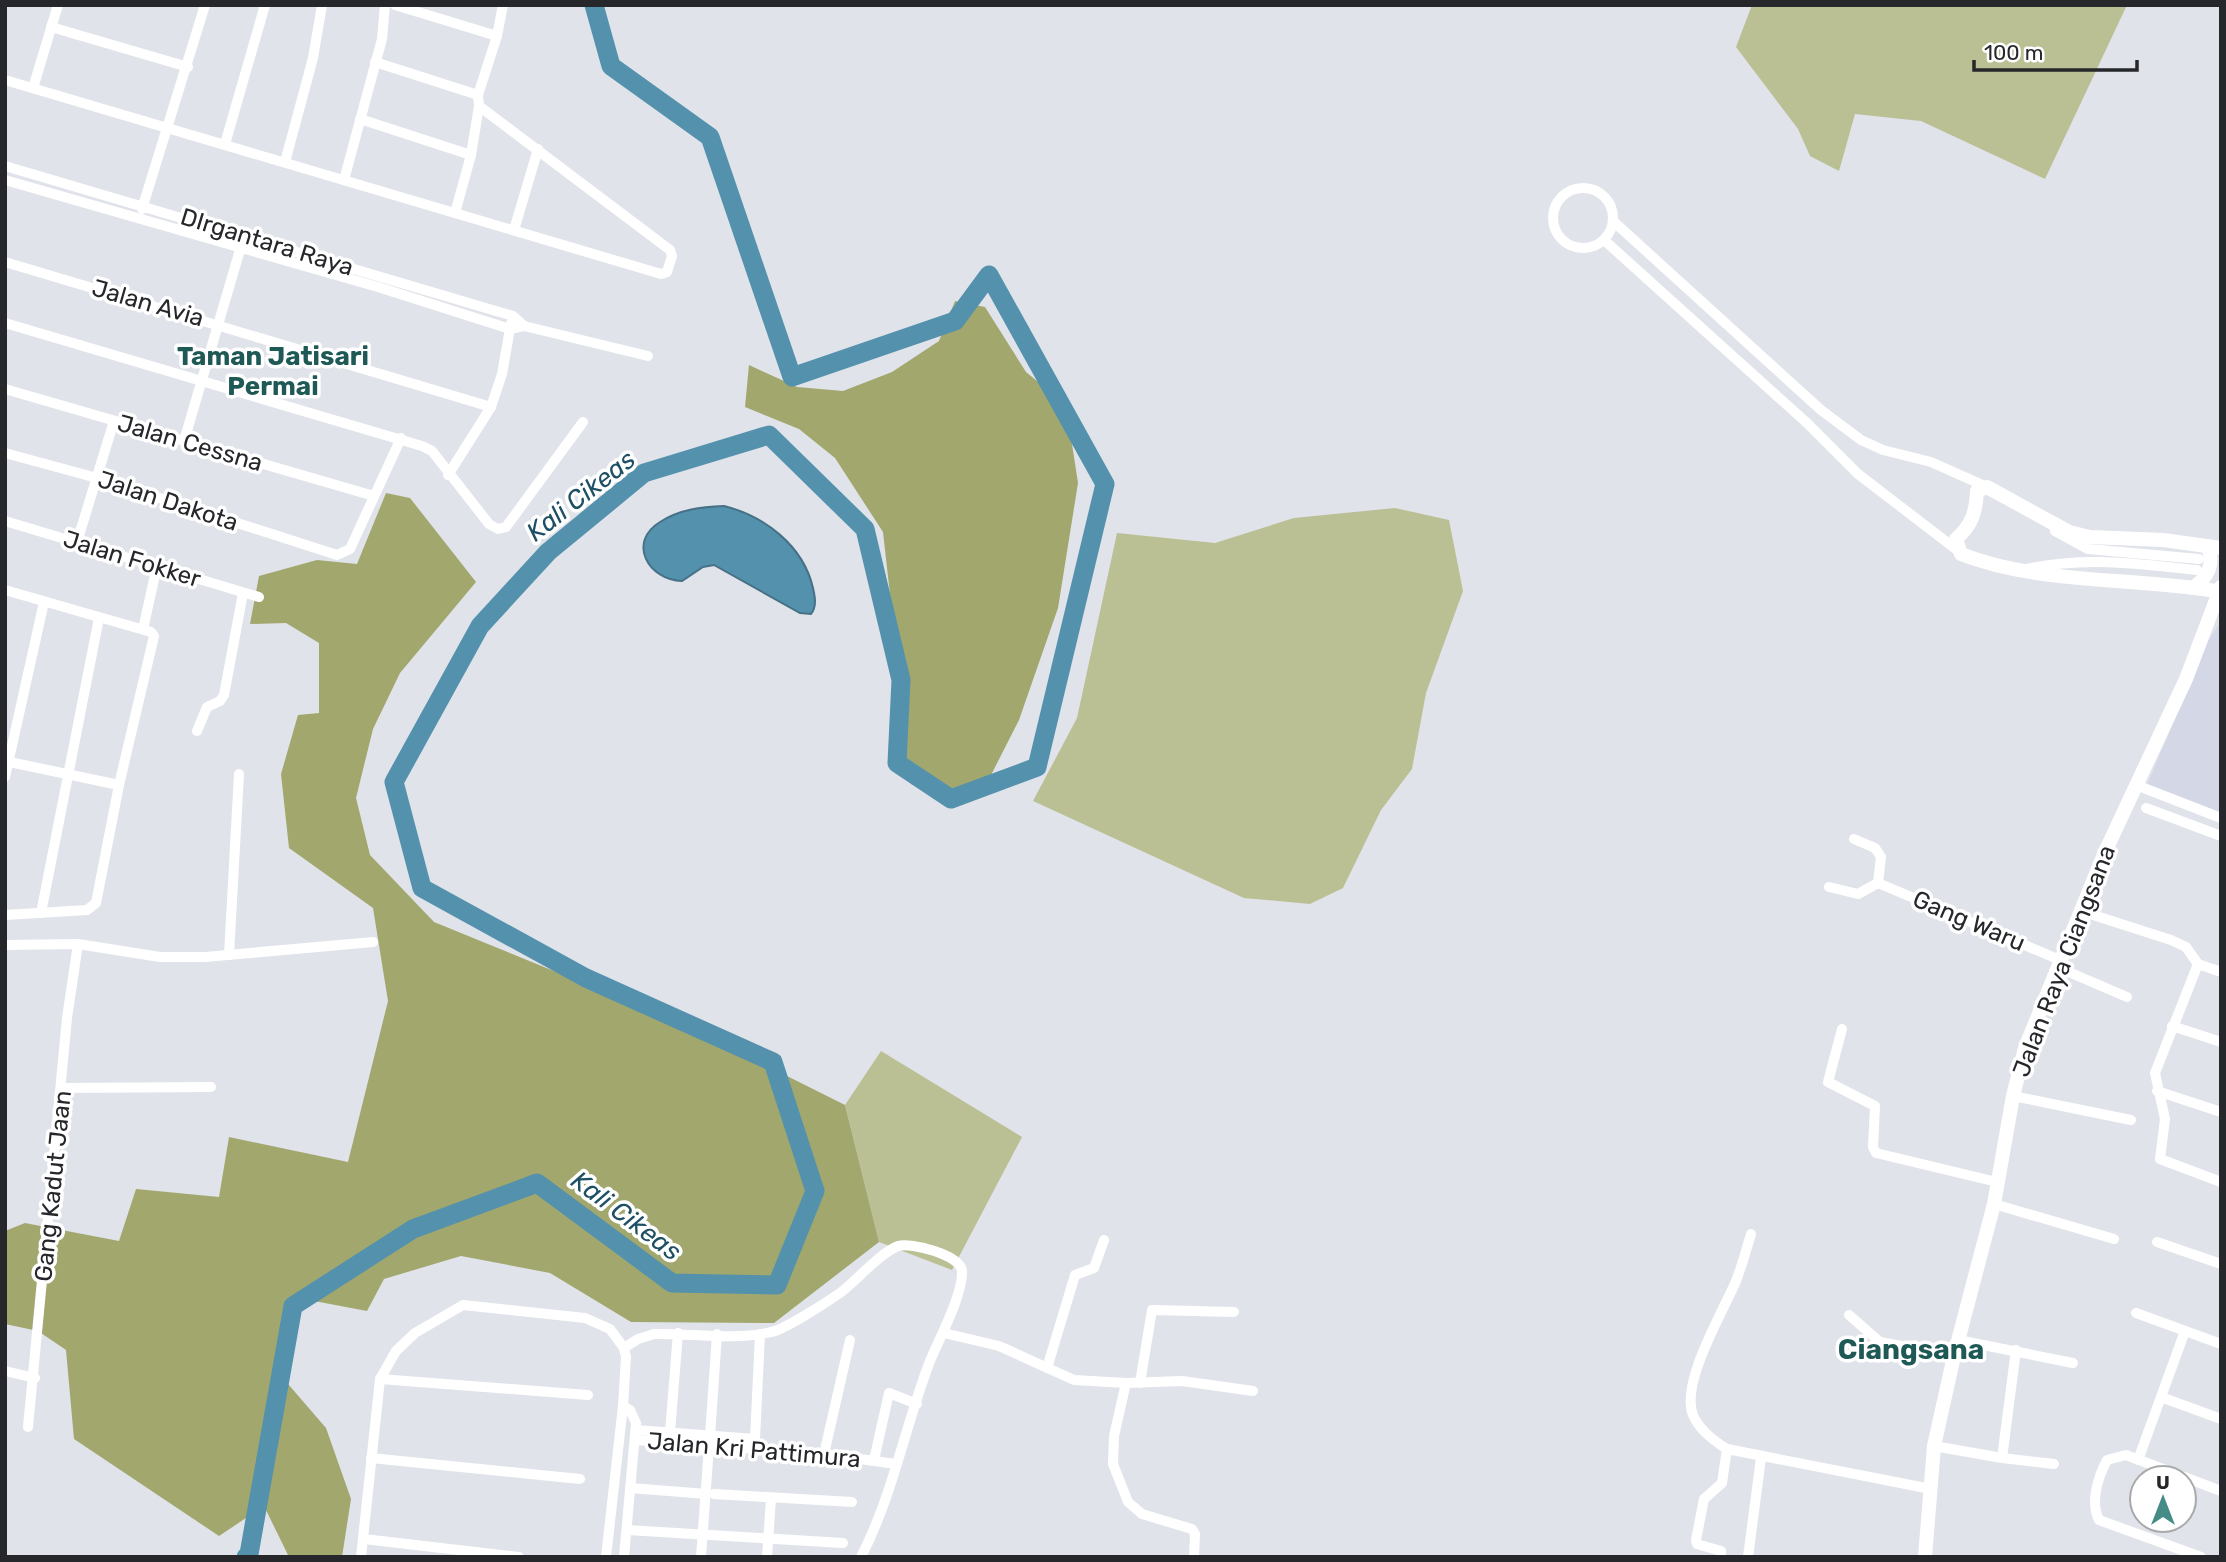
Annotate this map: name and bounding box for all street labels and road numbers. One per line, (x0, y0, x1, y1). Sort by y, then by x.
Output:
street label: DIrgantara Raya (177, 202, 357, 282)
street label: Jalan Avia (89, 274, 207, 332)
street label: Jalan Cessna (114, 409, 266, 477)
street label: Jalan Dakota (94, 465, 242, 537)
street label: Jalan Fokker (60, 525, 204, 593)
street label: Jalan Raya Ciangsana (2007, 841, 2121, 1081)
street label: Gang Waru (1909, 885, 2029, 957)
street label: Gang Kadut Jaan (29, 1089, 77, 1283)
street label: Jalan Kri Pattimura (646, 1427, 862, 1473)

